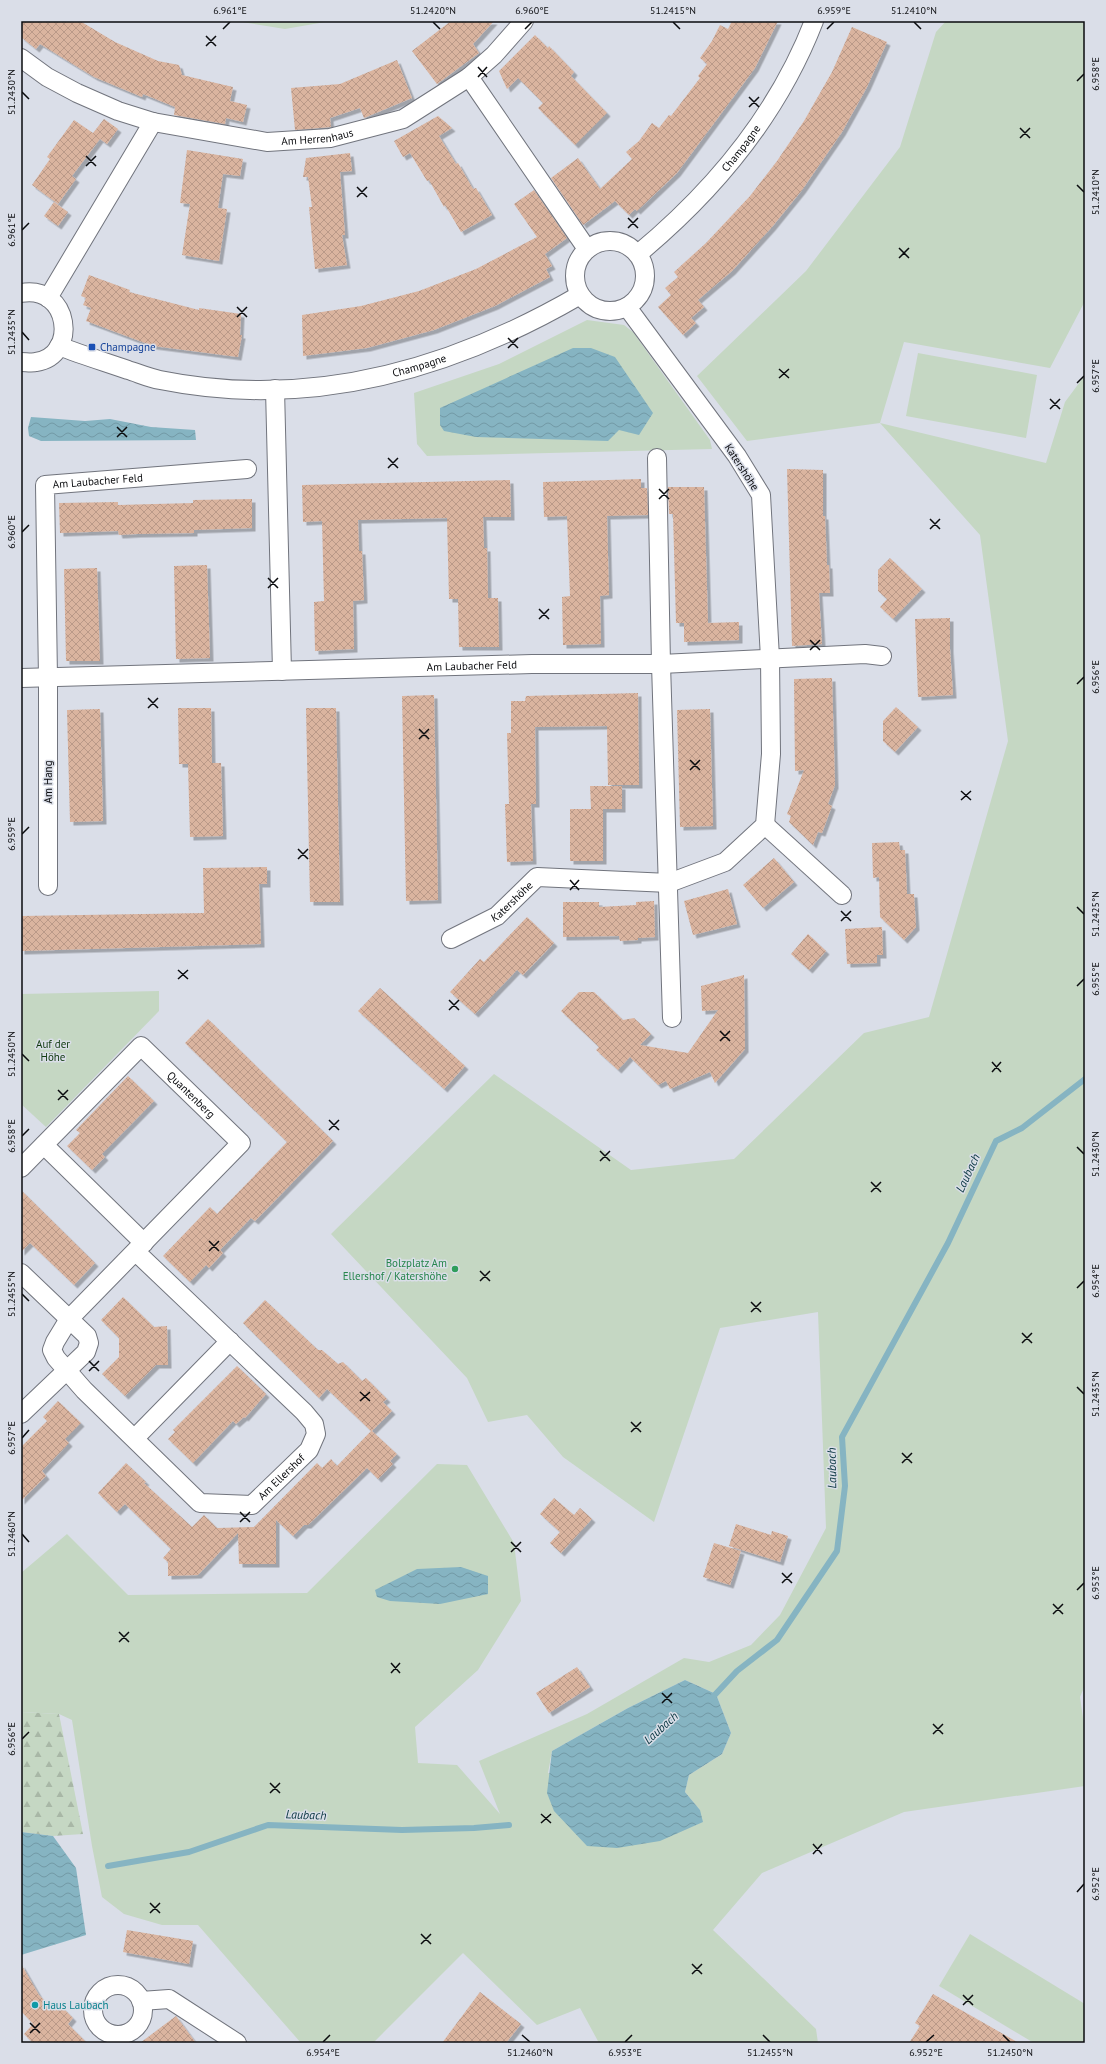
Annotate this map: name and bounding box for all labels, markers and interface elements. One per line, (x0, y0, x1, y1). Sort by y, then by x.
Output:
text: 6.961°E (213, 4, 247, 17)
text: 51.2420°N (410, 4, 456, 17)
text: 6.960°E (515, 4, 549, 17)
text: 51.2415°N (650, 4, 696, 17)
text: 6.959°E (817, 4, 851, 17)
text: 51.2410°N (891, 4, 937, 17)
text: 6.958°E (1089, 57, 1102, 91)
text: 51.2430°N (5, 69, 18, 115)
street label: Champagne (718, 122, 764, 175)
street label: Am Herrenhaus (281, 125, 355, 148)
text: 51.2410°N (1089, 169, 1102, 215)
text: 6.961°E (5, 213, 18, 247)
text: 51.2435°N (5, 309, 18, 355)
place label: Champagne (100, 340, 156, 354)
marker: Champagne (87, 342, 97, 352)
street label: Champagne (391, 351, 448, 380)
text: 6.957°E (1089, 359, 1102, 393)
street label: Katershöhe (722, 441, 763, 493)
street label: Am Laubacher Feld (52, 470, 143, 491)
text: 6.960°E (5, 515, 18, 549)
street label: Am Laubacher Feld (426, 657, 517, 674)
text: 6.956°E (1089, 660, 1102, 694)
street label: Am Hang (41, 760, 55, 804)
text: 6.959°E (5, 817, 18, 851)
street label: Katershöhe (489, 878, 536, 925)
text: 51.2425°N (1089, 891, 1102, 937)
text: 6.955°E (1089, 962, 1102, 996)
text: 51.2450°N (5, 1031, 18, 1077)
park label: Auf der Höhe (36, 1037, 70, 1064)
street label: Quantenberg (164, 1068, 218, 1121)
text: 6.958°E (5, 1119, 18, 1153)
text: 51.2430°N (1089, 1131, 1102, 1177)
water label: Laubach (952, 1151, 983, 1195)
place label: Bolzplatz Am Ellershof / Katershöhe (343, 1256, 447, 1283)
marker: Bolzplatz Am Ellershof / Katershöhe (450, 1264, 460, 1274)
text: 6.954°E (1089, 1264, 1102, 1298)
text: 51.2455°N (5, 1271, 18, 1317)
text: 51.2435°N (1089, 1371, 1102, 1417)
text: 6.957°E (5, 1421, 18, 1455)
water label: Laubach (824, 1447, 839, 1489)
street label: Am Ellershof (255, 1451, 308, 1503)
text: 51.2460°N (5, 1511, 18, 1557)
text: 6.953°E (1089, 1566, 1102, 1600)
water label: Laubach (640, 1708, 681, 1747)
text: 6.956°E (5, 1722, 18, 1756)
water label: Laubach (285, 1806, 327, 1823)
text: 6.952°E (1089, 1867, 1102, 1901)
place label: Haus Laubach (43, 1998, 109, 2012)
marker: Haus Laubach (30, 2000, 40, 2010)
text: 6.954°E (306, 2046, 340, 2059)
text: 51.2460°N (507, 2046, 553, 2059)
text: 6.953°E (608, 2046, 642, 2059)
text: 51.2455°N (747, 2046, 793, 2059)
text: 6.952°E (909, 2046, 943, 2059)
text: 51.2450°N (987, 2046, 1033, 2059)

